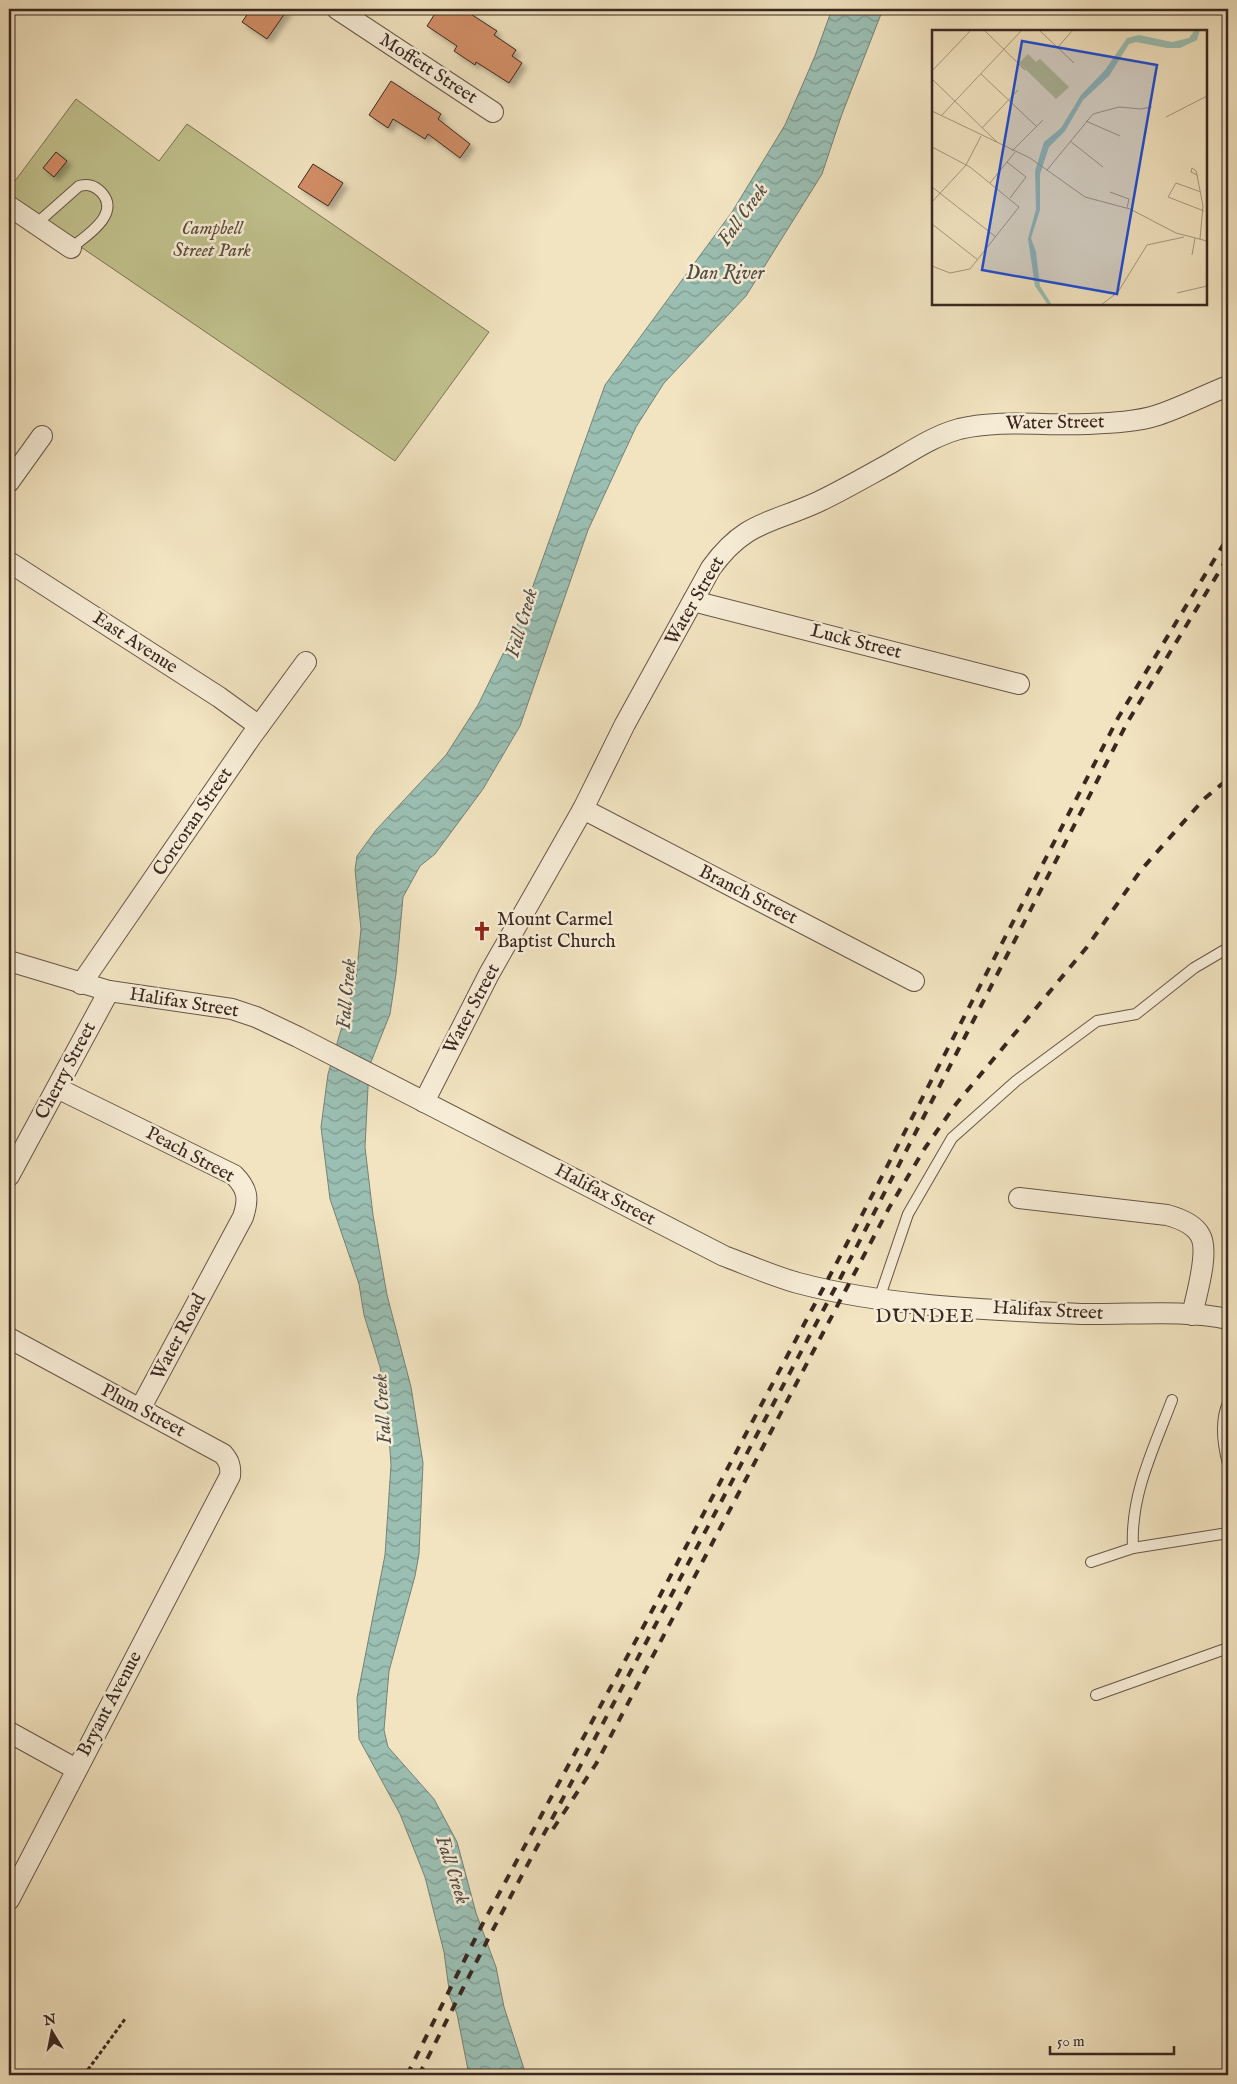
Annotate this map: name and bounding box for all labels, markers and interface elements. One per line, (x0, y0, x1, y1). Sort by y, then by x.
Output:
street label: Moffett Street (374, 28, 482, 110)
inset map (932, 30, 1207, 305)
water label: Fall Creek (712, 179, 774, 251)
park label: Campbell Street Park (173, 217, 251, 263)
water label: Dan River (686, 261, 765, 286)
street label: Water Street (1005, 410, 1105, 436)
street label: Water Street (660, 552, 730, 650)
water label: Fall Creek (500, 586, 544, 660)
street label: East Avenue (88, 607, 182, 680)
street label: Luck Street (808, 619, 904, 665)
street label: Corcoran Street (148, 763, 238, 881)
street label: Branch Street (695, 860, 802, 930)
place label: Mount Carmel Baptist Church (497, 908, 616, 954)
church icon: Mount Carmel Baptist Church (471, 920, 493, 942)
water label: Fall Creek (331, 958, 363, 1030)
street label: Water Street (438, 959, 506, 1058)
street label: Halifax Street (128, 983, 241, 1024)
street label: Cherry Street (30, 1018, 102, 1124)
street label: Peach Street (141, 1122, 239, 1189)
street label: Halifax Street (551, 1158, 660, 1232)
street label: Water Road (146, 1289, 212, 1384)
street label: Halifax Street (992, 1296, 1104, 1326)
district label: DUNDEE (875, 1304, 975, 1329)
water label: Fall Creek (368, 1373, 398, 1445)
street label: Plum Street (97, 1379, 190, 1443)
street label: Bryant Avenue (72, 1647, 148, 1761)
water label: Fall Creek (429, 1832, 475, 1908)
north arrow (28, 2006, 78, 2056)
text: N (41, 2010, 57, 2030)
scale bar (1050, 2024, 1173, 2056)
text: 50 m (1057, 2032, 1085, 2051)

